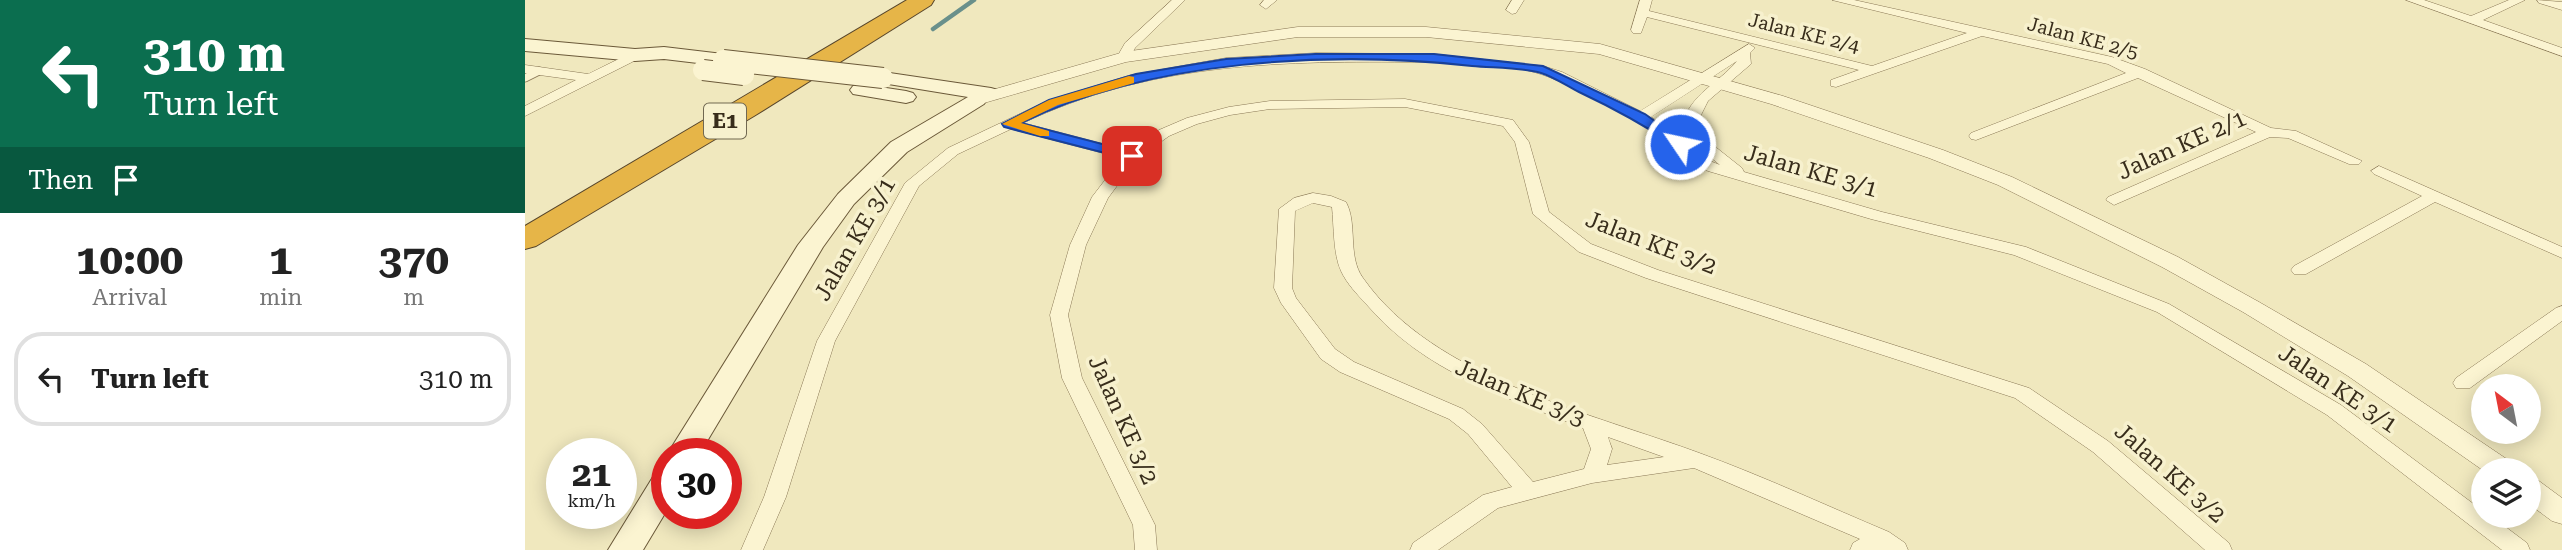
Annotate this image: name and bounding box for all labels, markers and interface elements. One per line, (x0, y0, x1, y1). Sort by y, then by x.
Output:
street label: Jalan KE 2/4 (1746, 8, 1862, 58)
street label: Jalan KE 2/5 (2025, 12, 2141, 64)
text: 310 m (143, 26, 285, 83)
icon: left (28, 28, 119, 119)
text: Turn left (143, 85, 278, 123)
road number: E1 (704, 104, 746, 138)
street label: Jalan KE 2/1 (2114, 105, 2250, 185)
position arrow (1643, 107, 1717, 181)
pin (1102, 126, 1162, 186)
icon: arrive (1113, 137, 1151, 175)
street label: Jalan KE 3/1 (1741, 139, 1881, 203)
icon: arrive (107, 161, 145, 199)
text: Then (28, 165, 93, 195)
street label: Jalan KE 3/1 (809, 173, 901, 305)
street label: Jalan KE 3/2 (1582, 206, 1720, 280)
text: 10:00 (76, 235, 183, 284)
text: 1 (269, 235, 293, 284)
text: 370 (378, 235, 449, 284)
text: Arrival (92, 284, 167, 311)
text: min (259, 284, 302, 311)
text: m (403, 284, 424, 311)
street label: Jalan KE 3/1 (2273, 339, 2403, 439)
street label: Jalan KE 3/2 (1083, 352, 1163, 488)
street label: Jalan KE 3/3 (1451, 354, 1589, 432)
icon: left (32, 360, 70, 398)
text: Turn left (91, 364, 209, 394)
text: 310 m (419, 364, 493, 394)
north arrow (2471, 374, 2541, 444)
map controls (2471, 374, 2541, 528)
street label: Jalan KE 3/2 (2109, 418, 2231, 528)
speed limit sign: 30 (651, 438, 742, 529)
text: 21 (572, 454, 611, 495)
button: layers (2471, 458, 2541, 528)
text: km/h (567, 490, 616, 511)

